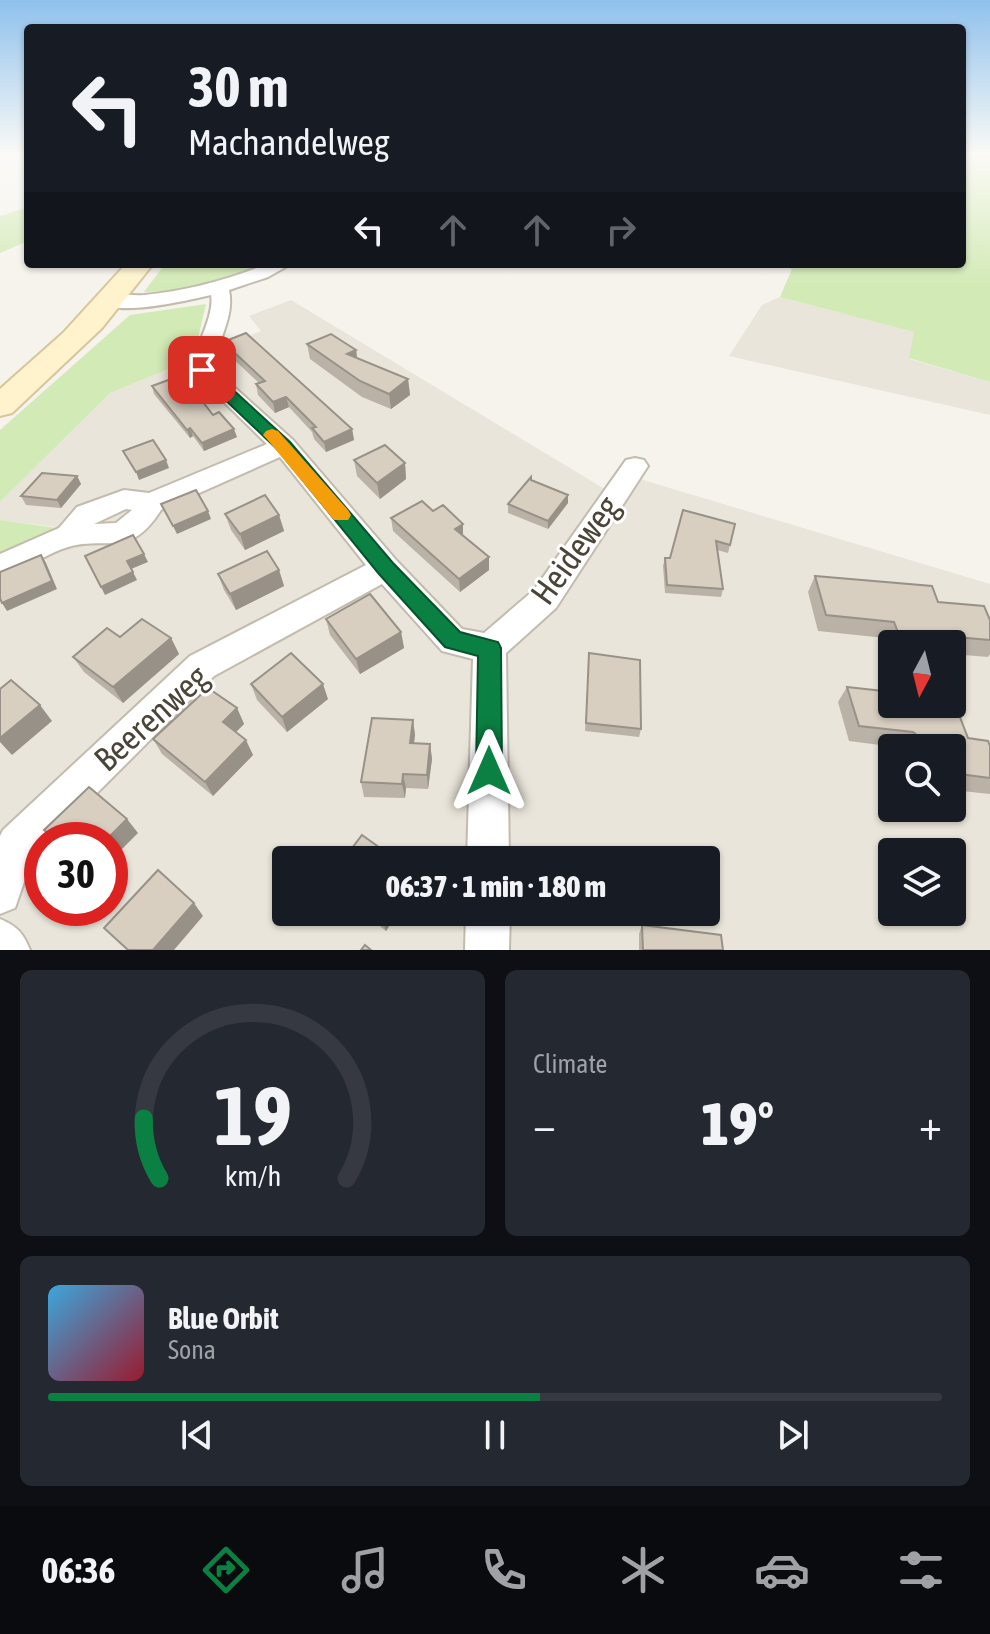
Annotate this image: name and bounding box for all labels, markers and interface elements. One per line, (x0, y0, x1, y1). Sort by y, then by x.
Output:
text: 30 m (188, 55, 289, 119)
icon: left (56, 56, 160, 160)
text: Machandelweg (188, 121, 389, 163)
icon: left (347, 208, 391, 252)
icon: ahead (431, 208, 475, 252)
icon: ahead (515, 208, 559, 252)
icon: right (599, 208, 643, 252)
pin (168, 336, 236, 404)
icon: arrive (180, 348, 224, 392)
street label: Heideweg (522, 488, 627, 611)
north arrow (878, 630, 966, 718)
map controls (878, 630, 966, 926)
street label: Beerenweg (86, 656, 216, 779)
position arrow (447, 729, 531, 813)
button: search (878, 734, 966, 822)
speed limit sign: 30 (24, 822, 128, 926)
button: layers (878, 838, 966, 926)
text: 06:37 · 1 min · 180 m (386, 869, 606, 903)
text: Climate (533, 1049, 607, 1079)
text: 19 (213, 1067, 292, 1163)
text: 19° (701, 1089, 774, 1158)
text: − (533, 1099, 556, 1149)
text: + (919, 1099, 942, 1149)
text: km/h (224, 1159, 281, 1192)
text: Blue Orbit (168, 1301, 279, 1335)
text: Sona (168, 1335, 216, 1365)
icon: previous (175, 1413, 219, 1457)
icon: pause (473, 1413, 517, 1457)
icon: next (771, 1413, 815, 1457)
icon: directions (198, 1542, 254, 1598)
icon: music (337, 1542, 393, 1598)
icon: phone (476, 1542, 532, 1598)
icon: climate (615, 1542, 671, 1598)
icon: car (754, 1542, 810, 1598)
icon: filters (893, 1542, 949, 1598)
text: 06:36 (41, 1549, 116, 1591)

